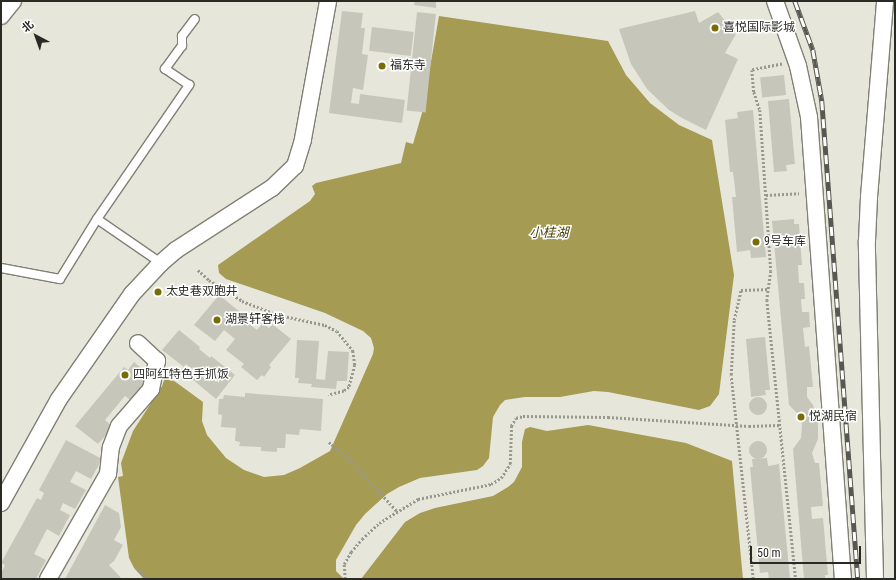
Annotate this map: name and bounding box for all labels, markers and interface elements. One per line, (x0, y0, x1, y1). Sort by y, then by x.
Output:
north arrow (16, 16, 56, 56)
text: 北 (19, 18, 36, 35)
place label: 喜悦国际影城 (723, 21, 795, 35)
marker: 喜悦国际影城 (710, 23, 720, 33)
place label: 福东寺 (390, 59, 426, 73)
marker: 福东寺 (377, 61, 387, 71)
water label: 小桂湖 (530, 225, 568, 241)
place label: 9号车库 (764, 235, 806, 249)
marker: 9号车库 (751, 237, 761, 247)
place label: 太史巷双胞井 (166, 285, 238, 299)
marker: 太史巷双胞井 (153, 287, 163, 297)
place label: 湖景轩客栈 (225, 313, 285, 327)
marker: 湖景轩客栈 (212, 315, 222, 325)
place label: 四阿红特色手抓饭 (133, 368, 229, 382)
marker: 四阿红特色手抓饭 (120, 370, 130, 380)
place label: 悦湖民宿 (809, 410, 857, 424)
marker: 悦湖民宿 (796, 412, 806, 422)
scale bar (752, 538, 863, 564)
text: 50 m (757, 546, 781, 560)

